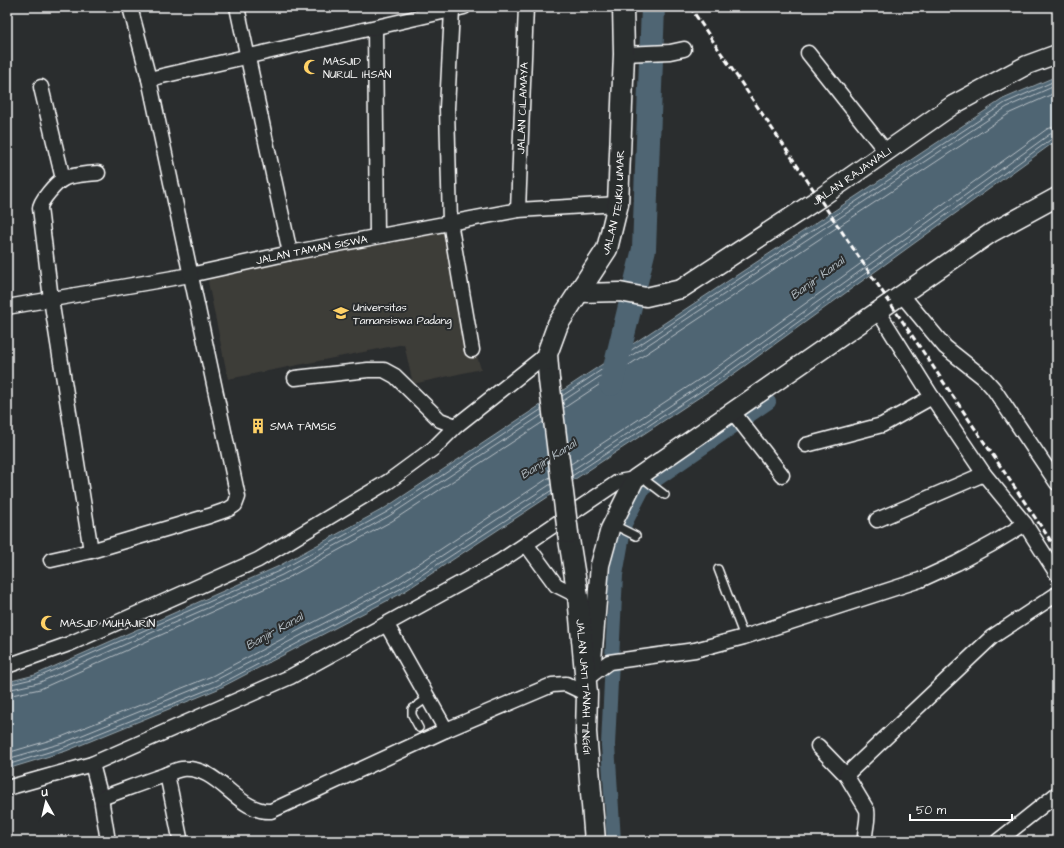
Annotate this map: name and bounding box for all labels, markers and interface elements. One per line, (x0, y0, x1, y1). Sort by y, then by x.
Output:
place label: MASJID NURUL IHSAN (323, 54, 392, 82)
mosque icon: MASJID NURUL IHSAN (302, 58, 320, 76)
street label: JALAN CILAMAYA (513, 62, 532, 154)
street label: JALAN RAJAWALI (809, 143, 895, 209)
street label: JALAN TEUKU UMAR (598, 150, 628, 258)
street label: JALAN TAMAN SISWA (254, 232, 369, 268)
water label: Banjir Kanal (787, 252, 850, 304)
place label: Universitas Tamansiswa Padang (353, 300, 452, 329)
school or university icon: Universitas Tamansiswa Padang (332, 304, 350, 322)
building icon: SMA TAMSIS (249, 417, 267, 435)
place label: SMA TAMSIS (270, 419, 336, 434)
water label: Banjir Kanal (517, 434, 581, 483)
water label: Banjir Kanal (242, 608, 308, 654)
mosque icon: MASJID MUHAJIRIN (39, 614, 57, 632)
place label: MASJID MUHAJIRIN (60, 616, 155, 631)
street label: JALAN JATI TANAH TINGGI (572, 618, 595, 756)
north arrow (26, 782, 66, 822)
text: U (40, 785, 49, 801)
scale bar (910, 796, 1012, 822)
text: 50 m (916, 802, 947, 819)

